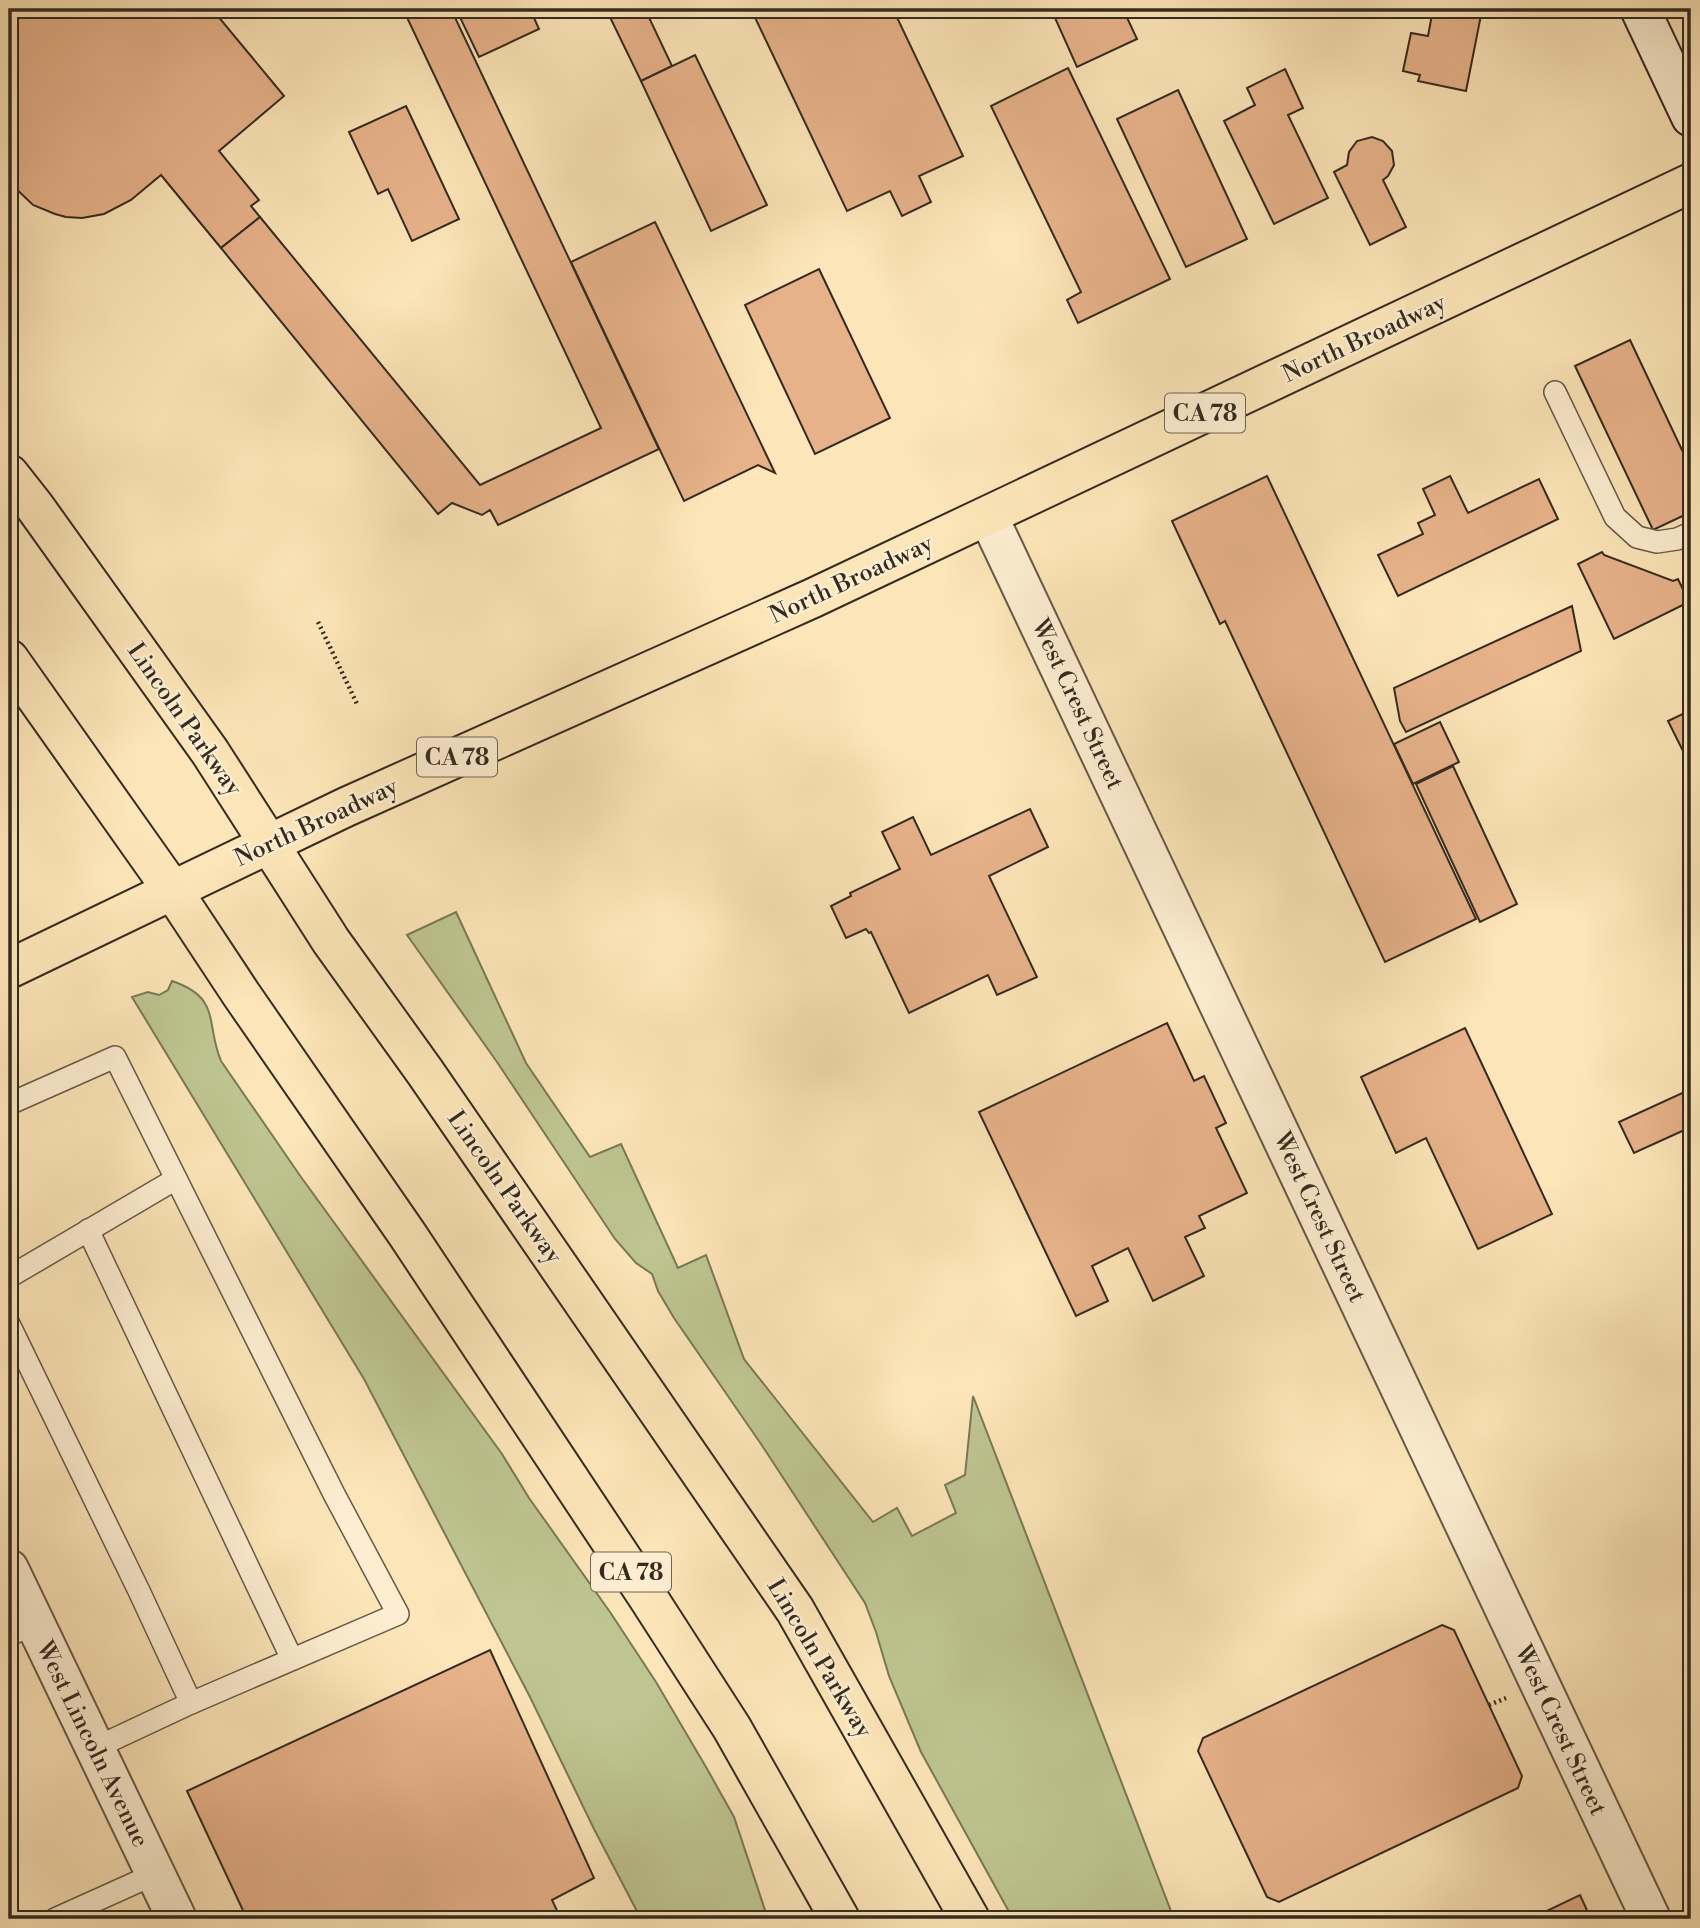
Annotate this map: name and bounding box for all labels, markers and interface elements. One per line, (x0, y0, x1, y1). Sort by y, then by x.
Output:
street label: North Broadway (1278, 288, 1451, 390)
road number: CA 78 (1165, 394, 1245, 432)
street label: North Broadway (765, 529, 938, 631)
street label: West Crest Street (1024, 614, 1130, 795)
street label: Lincoln Parkway (120, 637, 248, 802)
road number: CA 78 (417, 737, 497, 776)
street label: North Broadway (230, 772, 403, 874)
street label: Lincoln Parkway (440, 1105, 568, 1270)
street label: West Crest Street (1266, 1127, 1372, 1308)
road number: CA 78 (591, 1553, 671, 1592)
street label: Lincoln Parkway (760, 1574, 879, 1744)
street label: West Lincoln Avenue (29, 1636, 155, 1852)
street label: West Crest Street (1507, 1640, 1613, 1821)

